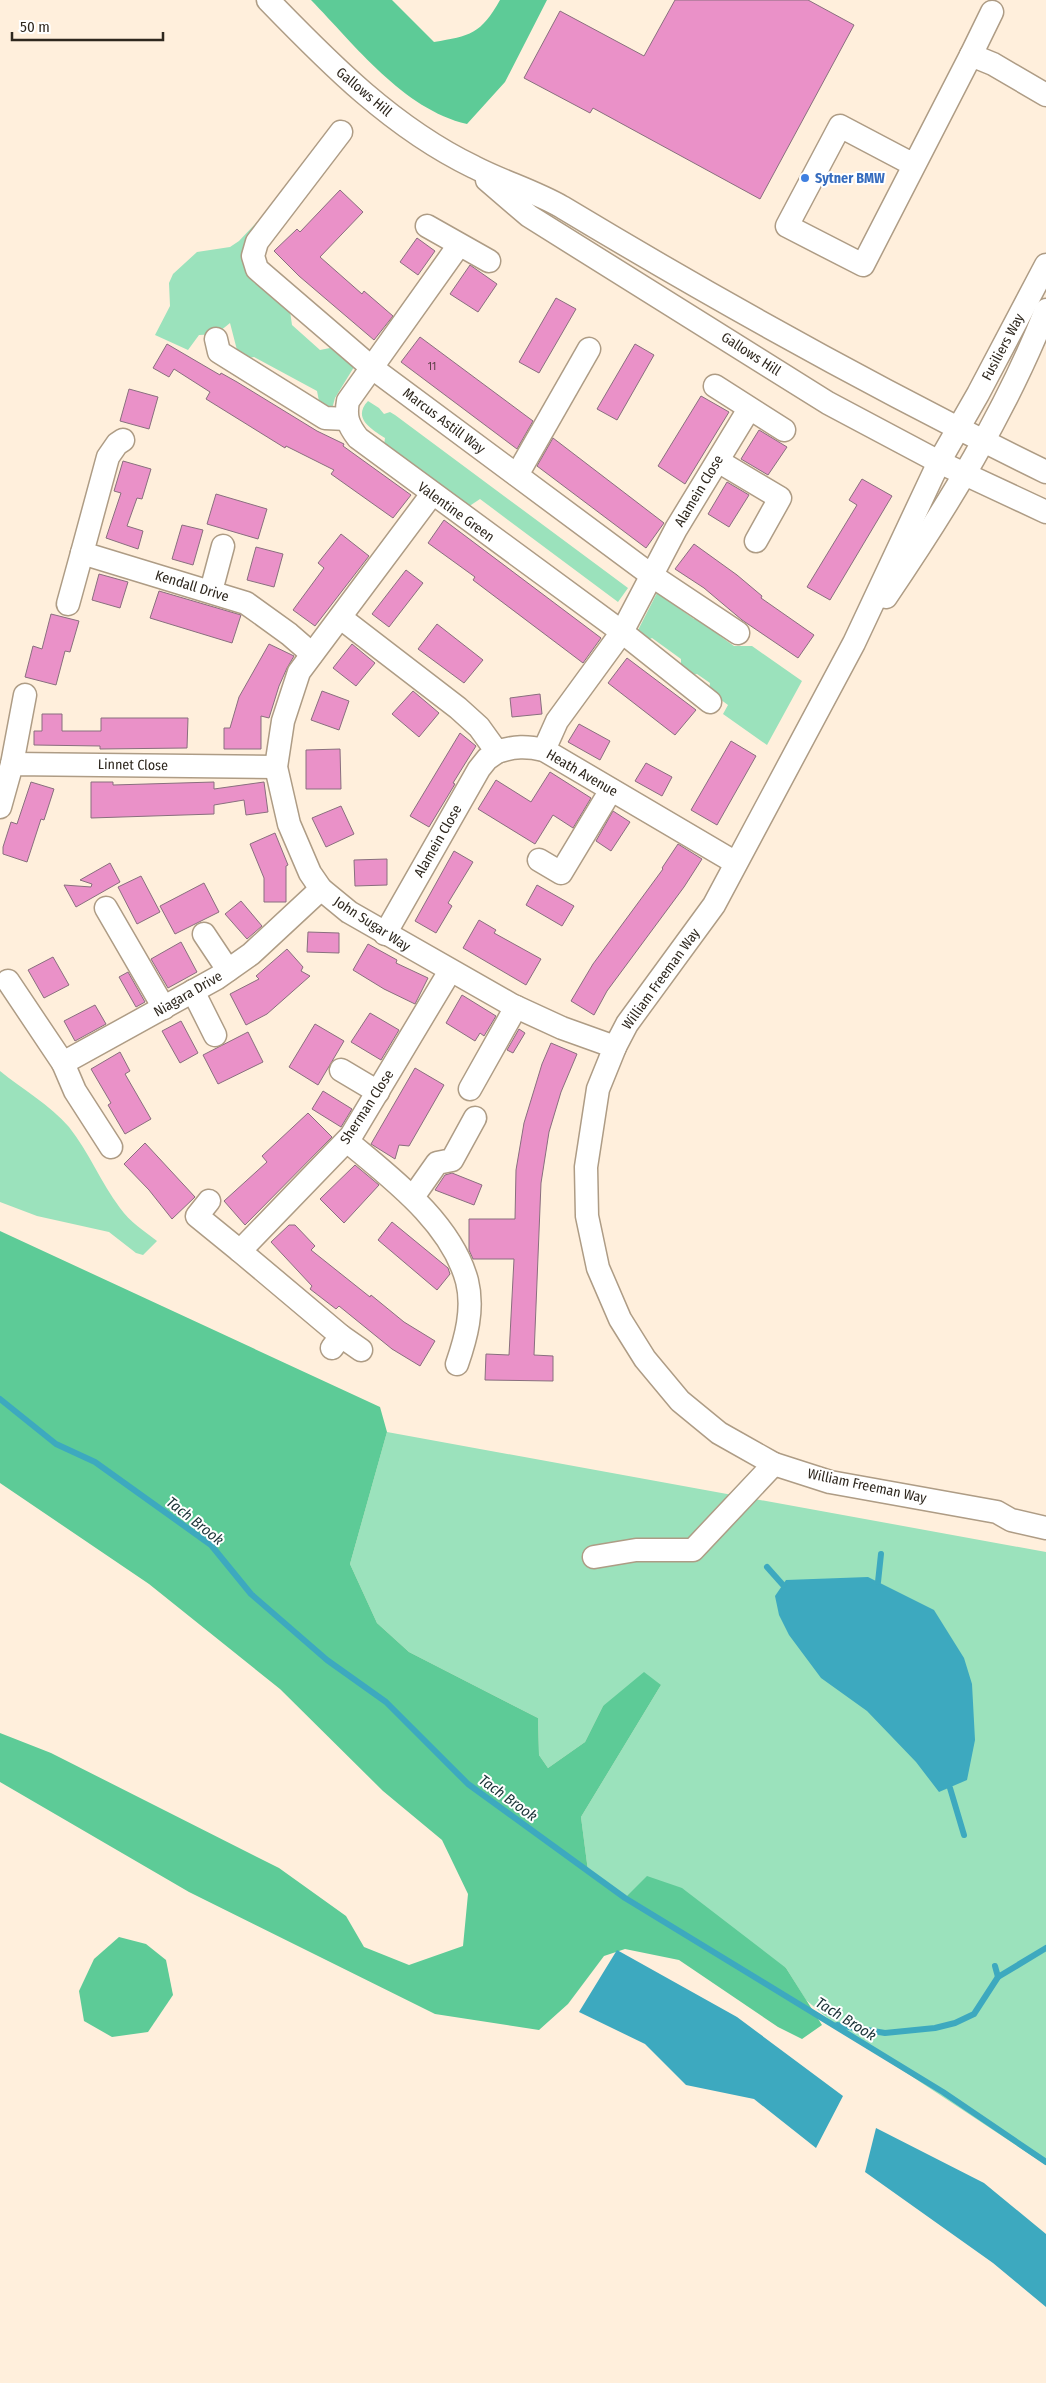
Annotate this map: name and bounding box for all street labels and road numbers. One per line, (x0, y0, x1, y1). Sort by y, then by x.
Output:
street label: Gallows Hill (333, 64, 395, 120)
street label: Fusiliers Way (978, 310, 1028, 383)
street label: Gallows Hill (718, 329, 784, 380)
street label: Marcus Astill Way (399, 384, 489, 458)
street label: Alamein Close (671, 452, 727, 530)
street label: Valentine Green (414, 478, 498, 546)
street label: Kendall Drive (153, 567, 231, 605)
street label: Heath Avenue (543, 746, 621, 800)
street label: Linnet Close (98, 756, 168, 774)
street label: Alamein Close (410, 802, 466, 880)
street label: John Sugar Way (331, 893, 414, 955)
street label: William Freeman Way (619, 924, 704, 1033)
street label: Niagara Drive (151, 968, 225, 1020)
street label: Sherman Close (337, 1067, 397, 1147)
street label: William Freeman Way (806, 1465, 929, 1507)

